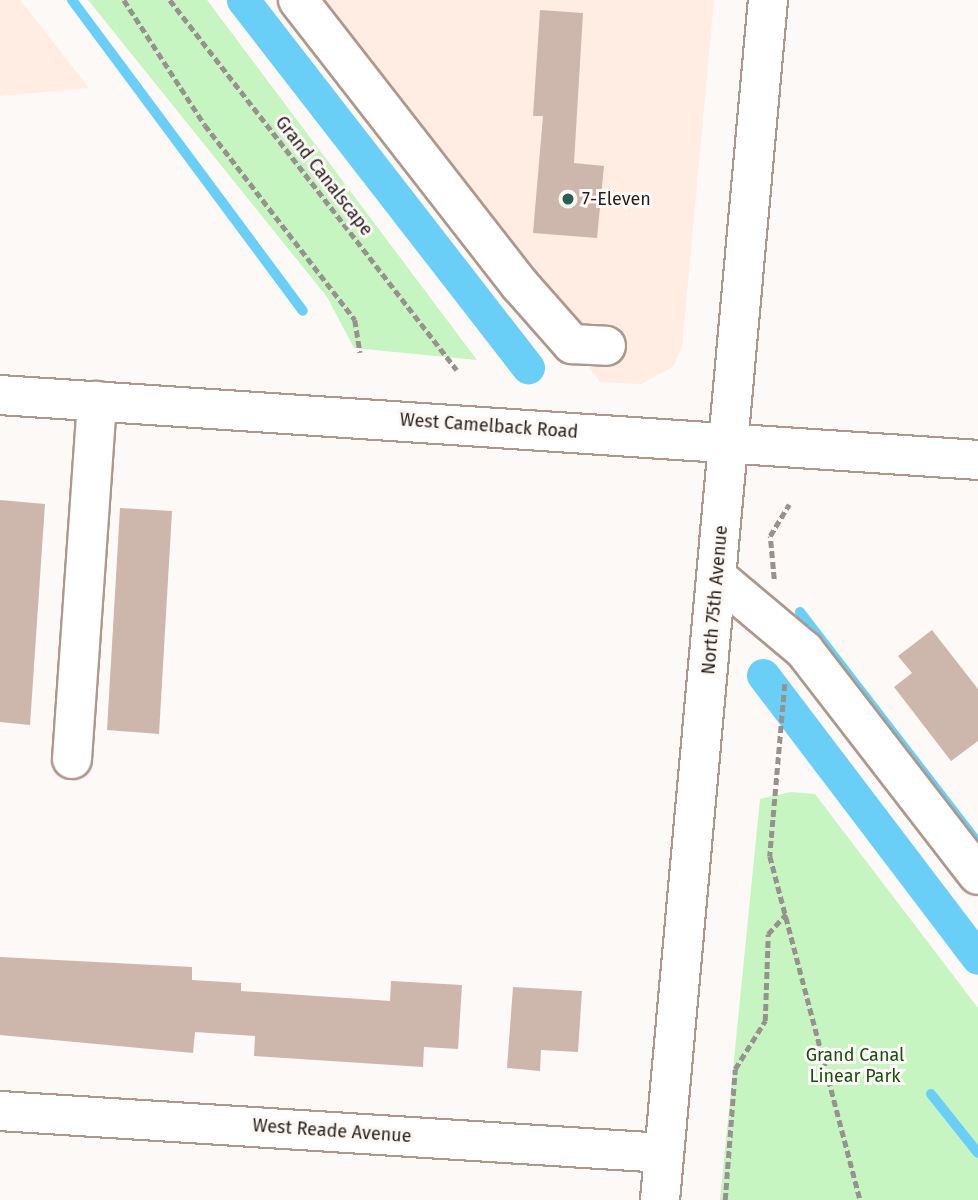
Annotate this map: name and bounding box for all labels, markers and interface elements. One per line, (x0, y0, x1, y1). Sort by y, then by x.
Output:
street label: Grand Canalscape (271, 112, 377, 240)
place label: 7-Eleven (582, 188, 651, 210)
marker: 7-Eleven (560, 191, 576, 207)
street label: West Camelback Road (399, 409, 579, 443)
street label: North 75th Avenue (698, 524, 732, 676)
park label: Grand Canal Linear Park (806, 1045, 904, 1088)
street label: West Reade Avenue (252, 1115, 412, 1147)

